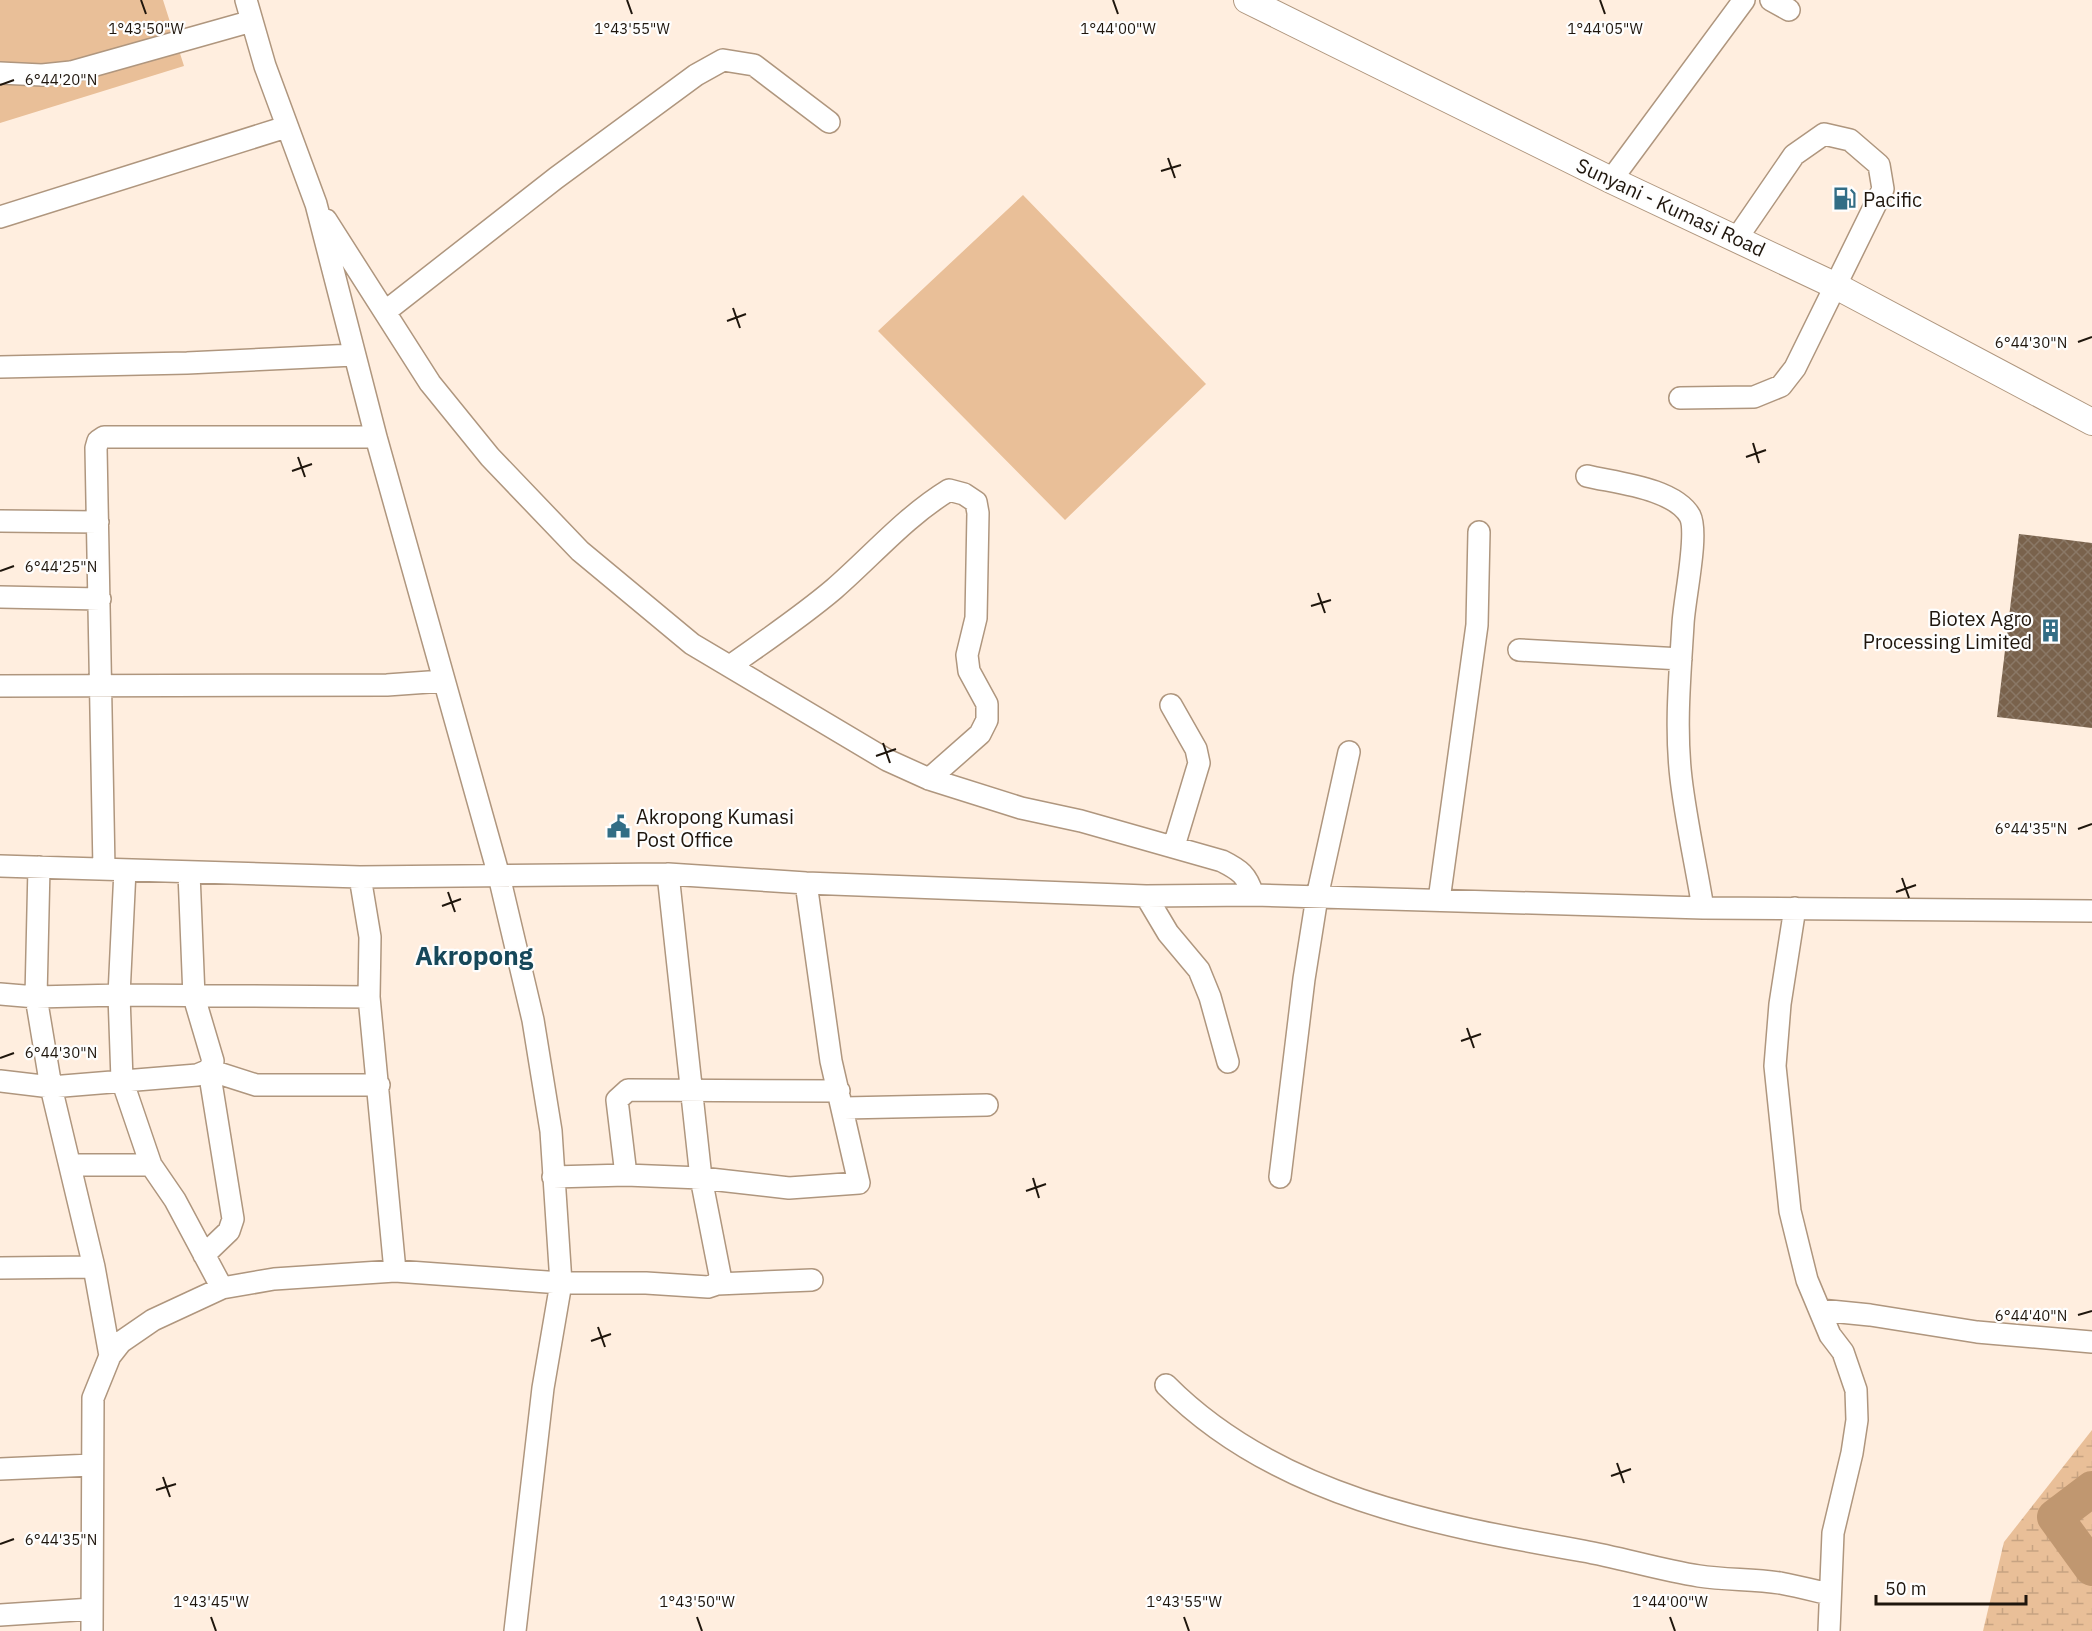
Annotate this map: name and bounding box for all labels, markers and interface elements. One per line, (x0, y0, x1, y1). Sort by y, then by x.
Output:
text: 1°43'50"W (108, 19, 184, 38)
text: 1°43'55"W (594, 19, 670, 38)
text: 1°44'00"W (1080, 19, 1156, 38)
text: 1°44'05"W (1567, 19, 1643, 38)
text: 6°44'20"N (25, 70, 97, 89)
street label: Sunyani - Kumasi Road (1572, 151, 1770, 263)
fuel station icon: Pacific (1832, 186, 1858, 212)
place label: Pacific (1863, 186, 1922, 213)
text: 6°44'30"N (1995, 333, 2067, 352)
text: 6°44'25"N (25, 557, 97, 576)
place label: Biotex Agro Processing Limited (1863, 605, 2032, 655)
building icon: Biotex Agro Processing Limited (2037, 617, 2063, 643)
place label: Akropong Kumasi Post Office (636, 803, 794, 853)
public building icon: Akropong Kumasi Post Office (605, 814, 631, 840)
text: 6°44'35"N (1995, 819, 2067, 838)
district label: Akropong (415, 938, 534, 972)
text: 6°44'30"N (25, 1043, 97, 1062)
text: 6°44'40"N (1995, 1306, 2067, 1325)
text: 6°44'35"N (25, 1530, 97, 1549)
scale bar (1876, 1568, 2026, 1606)
text: 50 m (1885, 1577, 1927, 1600)
text: 1°43'45"W (173, 1592, 249, 1611)
text: 1°43'50"W (659, 1592, 735, 1611)
text: 1°43'55"W (1146, 1592, 1222, 1611)
text: 1°44'00"W (1632, 1592, 1708, 1611)

